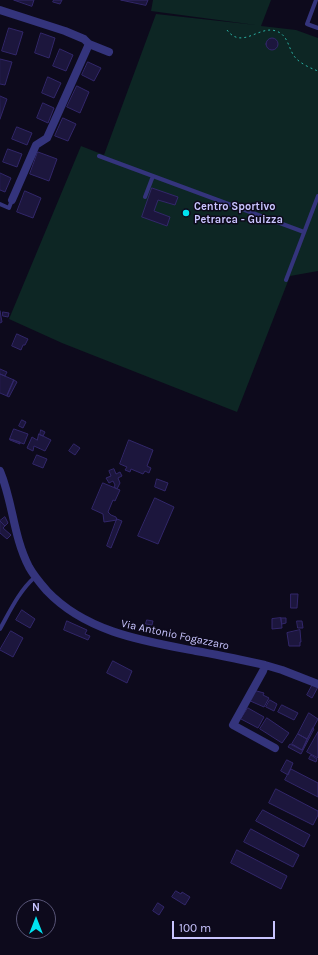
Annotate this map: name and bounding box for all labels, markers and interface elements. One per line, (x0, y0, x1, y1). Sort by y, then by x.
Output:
place label: Centro Sportivo Petrarca - Guizza (194, 200, 283, 226)
marker: Centro Sportivo Petrarca - Guizza (181, 208, 191, 218)
street label: Via Antonio Fogazzaro (120, 617, 230, 653)
north arrow (16, 899, 56, 939)
text: N (32, 901, 40, 914)
scale bar (174, 913, 277, 939)
text: 100 m (179, 921, 211, 935)

